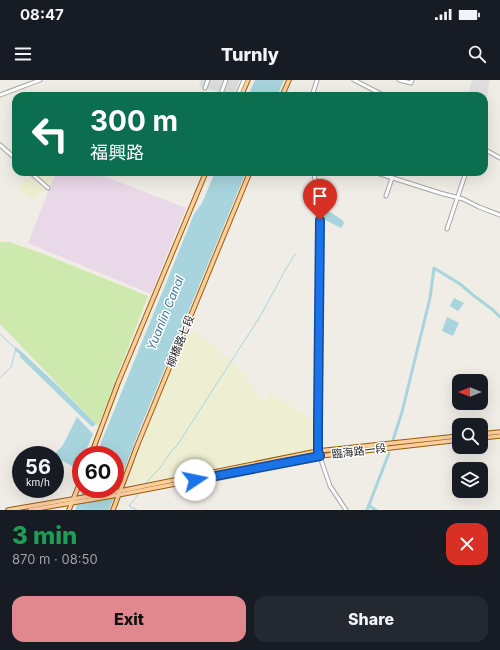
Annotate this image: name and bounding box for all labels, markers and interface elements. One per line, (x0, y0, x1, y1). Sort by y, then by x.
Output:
text: 08:47 (20, 5, 64, 24)
icon: menu (12, 43, 34, 65)
icon: search (466, 43, 488, 65)
text: Turnly (221, 44, 279, 65)
text: 300 m (90, 104, 178, 138)
icon: left (24, 108, 76, 160)
text: 福興路 (90, 142, 144, 163)
pin (303, 179, 337, 220)
icon: arrive (309, 185, 331, 207)
water label: Yuanlin Canal (143, 273, 187, 352)
street label: 柳橋路七段 (163, 313, 197, 369)
north arrow (452, 374, 488, 410)
map controls (452, 374, 488, 498)
button: search (452, 418, 488, 454)
street label: 臨海路一段 (331, 441, 387, 461)
speed limit sign: 60 (72, 446, 124, 498)
text: 56 (25, 455, 51, 479)
position arrow (174, 459, 216, 501)
button: layers (452, 462, 488, 498)
text: km/h (26, 476, 50, 488)
text: 3 min (12, 521, 77, 550)
button: close (446, 523, 488, 565)
text: 870 m · 08:50 (12, 551, 98, 567)
button: Exit (12, 596, 246, 642)
button: Share (254, 596, 488, 642)

